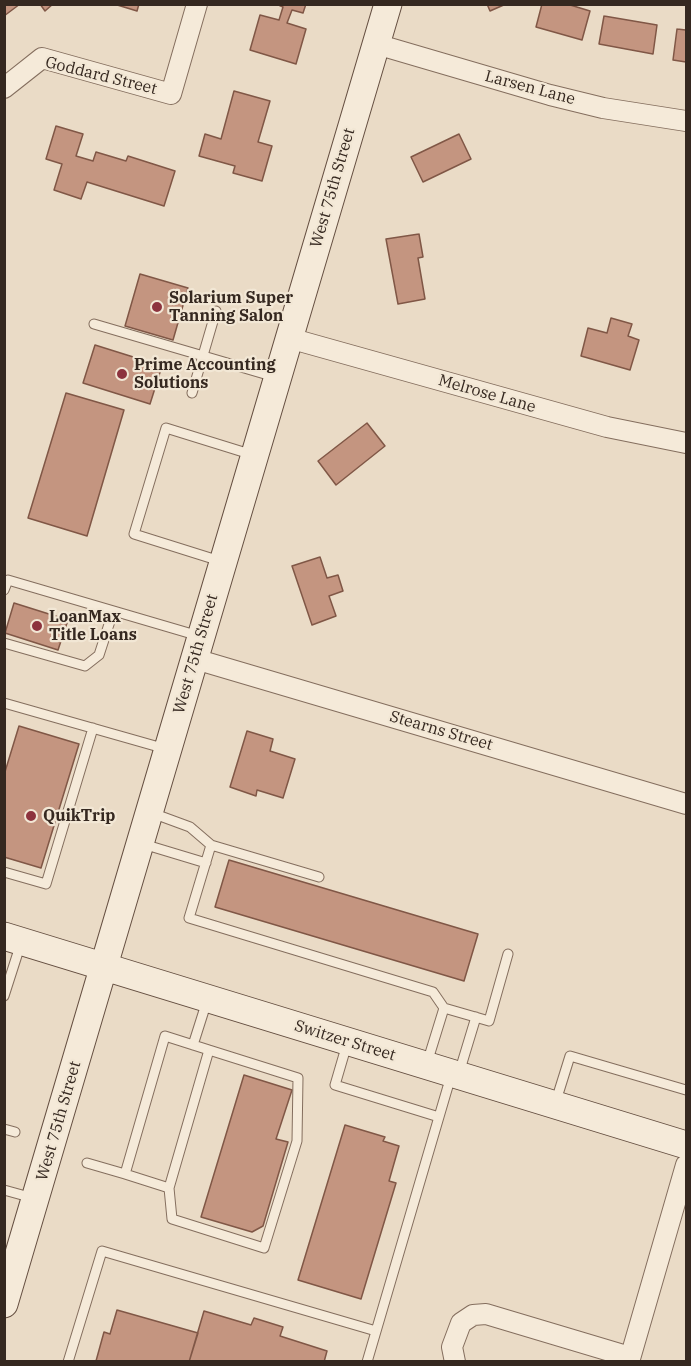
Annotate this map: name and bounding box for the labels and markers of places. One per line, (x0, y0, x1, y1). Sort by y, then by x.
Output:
place label: Solarium Super Tanning Salon (169, 288, 293, 326)
marker: Solarium Super Tanning Salon (150, 300, 164, 314)
place label: Prime Accounting Solutions (134, 355, 276, 393)
marker: Prime Accounting Solutions (115, 367, 129, 381)
place label: LoanMax Title Loans (49, 607, 137, 645)
marker: LoanMax Title Loans (30, 619, 44, 633)
place label: QuikTrip (43, 806, 115, 826)
marker: QuikTrip (24, 809, 38, 823)

